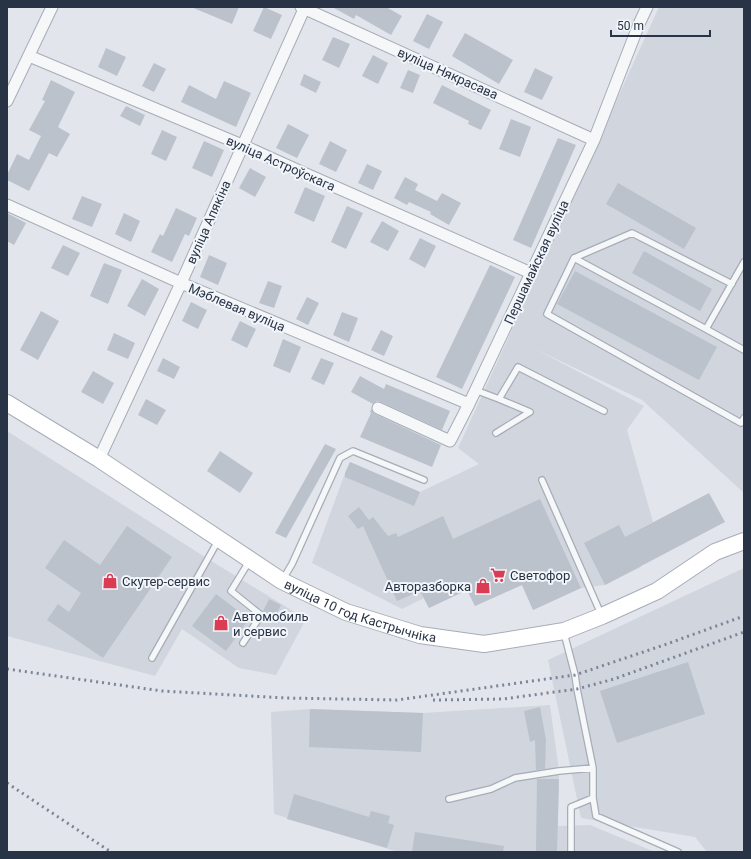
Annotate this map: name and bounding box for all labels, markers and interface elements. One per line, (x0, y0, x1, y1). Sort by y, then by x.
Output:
scale bar (611, 12, 710, 38)
text: 50 m (617, 19, 644, 33)
street label: вуліца Някрасава (395, 45, 500, 102)
street label: вуліца Астроўскага (224, 133, 338, 194)
street label: вуліца Апякіна (183, 178, 234, 266)
street label: Першамайская вуліца (501, 198, 572, 327)
street label: Мэблевая вуліца (186, 280, 287, 335)
supermarket icon: Светофор (489, 566, 507, 584)
place label: Светофор (510, 568, 570, 583)
shop icon: Скутер-сервис (101, 572, 119, 590)
place label: Скутер-сервис (122, 574, 210, 589)
street label: вуліца 10 год Кастрычніка (282, 576, 437, 645)
shop icon: Авторазборка (474, 577, 492, 595)
place label: Авторазборка (385, 579, 471, 594)
place label: Автомобиль и сервис (233, 609, 308, 639)
shop icon: Автомобиль и сервис (212, 614, 230, 632)

